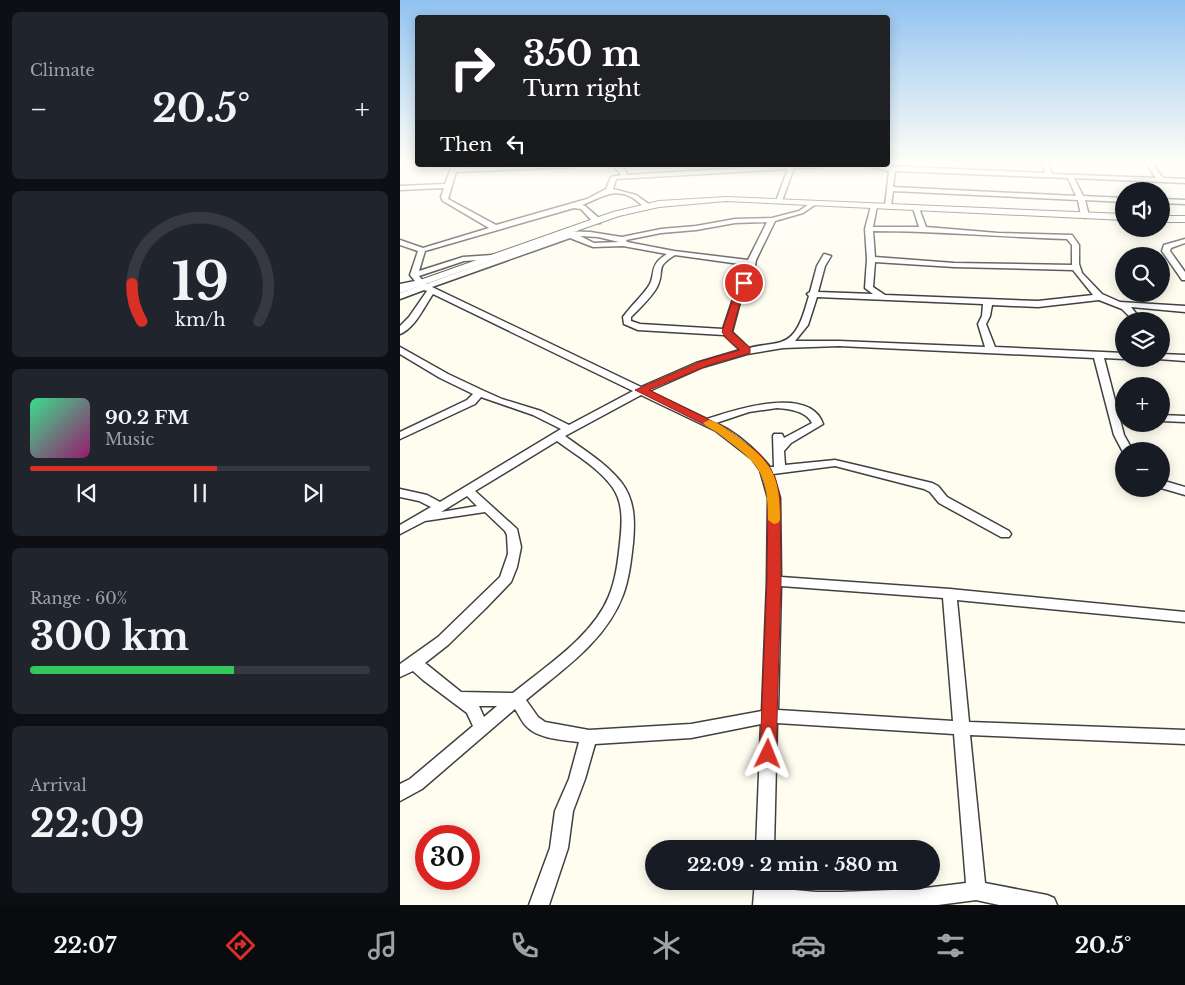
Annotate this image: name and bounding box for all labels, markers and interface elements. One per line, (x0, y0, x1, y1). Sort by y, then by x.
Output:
text: 350 m (523, 32, 641, 75)
icon: right (440, 35, 505, 100)
text: Climate (30, 60, 95, 80)
text: Turn right (523, 75, 641, 102)
text: 20.5° (152, 85, 250, 132)
text: − (30, 92, 48, 127)
text: + (355, 92, 370, 127)
icon: left (502, 130, 530, 158)
text: Then (440, 133, 492, 156)
map controls (1115, 182, 1170, 497)
button: sound (1115, 182, 1170, 237)
button: search (1115, 247, 1170, 302)
text: 19 (171, 250, 229, 314)
pin (723, 262, 765, 304)
icon: arrive (730, 269, 758, 297)
text: km/h (175, 309, 225, 331)
button: layers (1115, 312, 1170, 367)
button: + (1115, 377, 1170, 432)
text: 90.2 FM (105, 406, 189, 429)
text: Music (105, 429, 154, 449)
button: − (1115, 442, 1170, 497)
icon: previous (73, 479, 101, 507)
icon: pause (186, 479, 214, 507)
icon: next (299, 479, 327, 507)
text: Range · 60% (30, 588, 127, 608)
text: 300 km (30, 613, 189, 660)
position arrow (741, 727, 793, 779)
text: Arrival (30, 775, 87, 795)
text: 22:09 (30, 800, 145, 847)
speed limit sign: 30 (415, 825, 480, 890)
text: 22:09 · 2 min · 580 m (687, 853, 898, 876)
icon: directions (223, 928, 258, 963)
icon: music (365, 928, 400, 963)
icon: phone (507, 928, 542, 963)
icon: climate (649, 928, 684, 963)
icon: car (791, 928, 826, 963)
icon: filters (933, 928, 968, 963)
text: 22:07 (53, 932, 116, 959)
text: 20.5° (1075, 932, 1131, 959)

